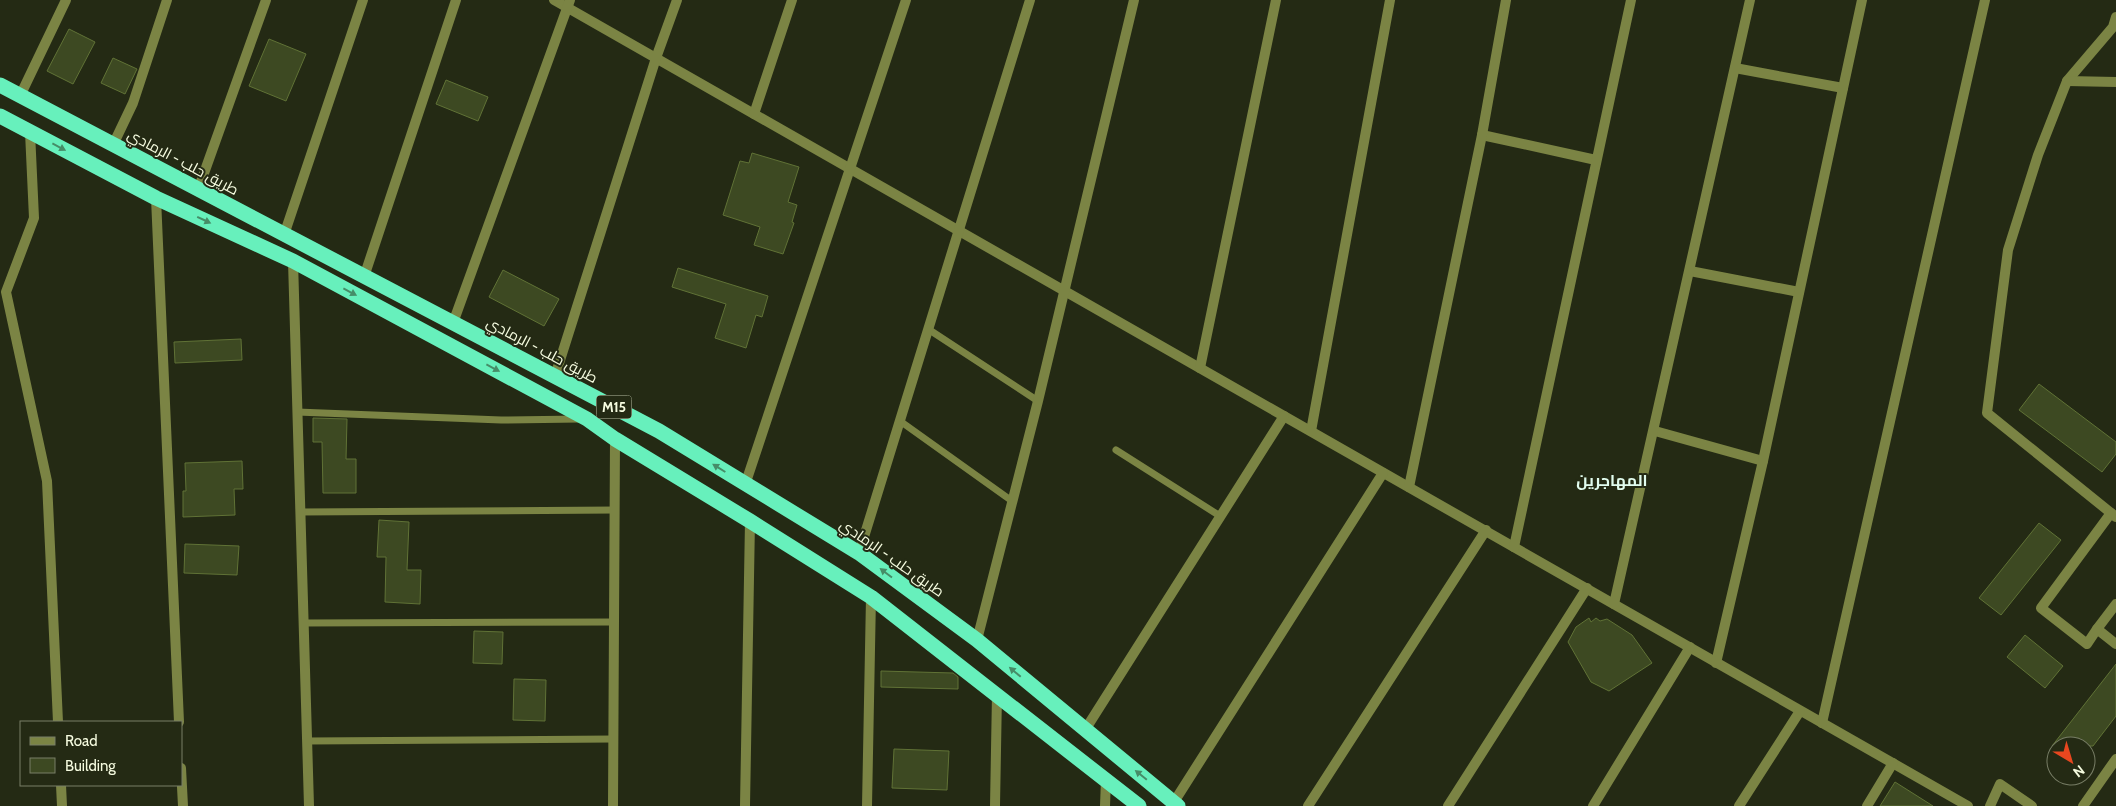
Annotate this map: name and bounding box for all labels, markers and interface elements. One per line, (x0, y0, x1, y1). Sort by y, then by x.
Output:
street label: طريق حلب - الرمادي (123, 125, 242, 202)
one-way arrow (51, 143, 66, 151)
one-way arrow (197, 216, 211, 224)
one-way arrow (343, 287, 356, 296)
street label: طريق حلب - الرمادي (482, 313, 601, 390)
one-way arrow (486, 364, 499, 373)
road number: M15 (596, 396, 632, 418)
one-way arrow (712, 464, 725, 473)
district label: المهاجرين (1576, 471, 1648, 490)
street label: طريق حلب - الرمادي (835, 515, 948, 603)
one-way arrow (879, 568, 893, 578)
one-way arrow (1009, 666, 1022, 677)
legend (20, 721, 182, 786)
text: Road (65, 732, 98, 750)
north arrow (2046, 736, 2096, 786)
text: Building (65, 757, 116, 775)
text: N (2070, 761, 2088, 781)
one-way arrow (1134, 770, 1147, 781)

